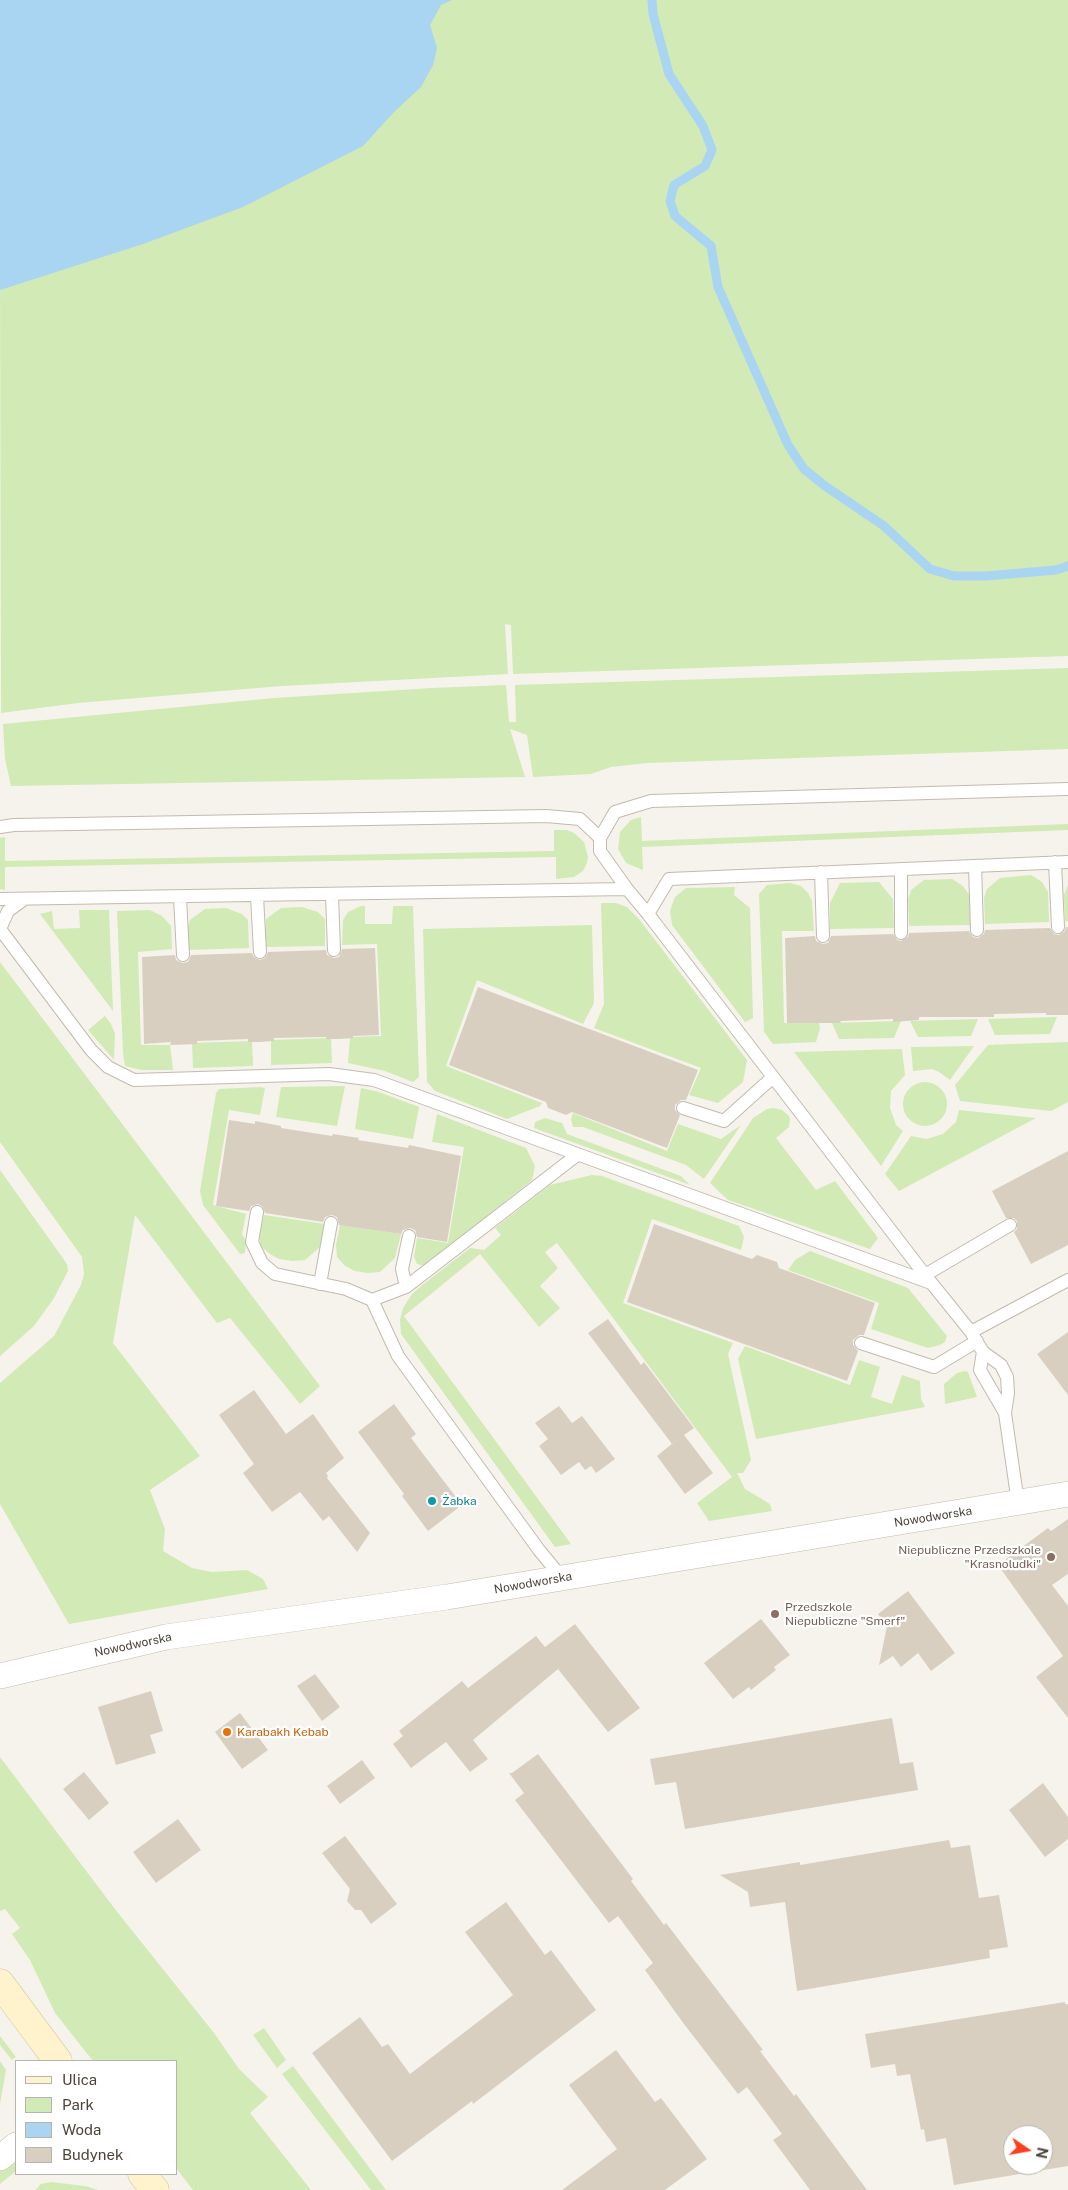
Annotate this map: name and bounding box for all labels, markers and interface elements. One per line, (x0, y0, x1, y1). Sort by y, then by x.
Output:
place label: Żabka (442, 1494, 477, 1508)
marker: Żabka (426, 1495, 438, 1507)
street label: Nowodworska (893, 1504, 973, 1530)
place label: Niepubliczne Przedszkole "Krasnoludki" (898, 1543, 1041, 1571)
marker: Niepubliczne Przedszkole "Krasnoludki" (1045, 1551, 1057, 1563)
street label: Nowodworska (493, 1569, 573, 1597)
place label: Przedszkole Niepubliczne "Smerf" (785, 1600, 905, 1628)
marker: Przedszkole Niepubliczne "Smerf" (769, 1608, 781, 1620)
street label: Nowodworska (93, 1630, 173, 1660)
place label: Karabakh Kebab (237, 1725, 329, 1739)
marker: Karabakh Kebab (221, 1726, 233, 1738)
legend (15, 2060, 178, 2175)
text: Ulica (62, 2071, 97, 2088)
text: Park (62, 2096, 94, 2113)
text: Woda (62, 2121, 101, 2138)
north arrow (1003, 2125, 1053, 2175)
text: Budynek (62, 2146, 123, 2163)
text: N (1033, 2146, 1051, 2160)

